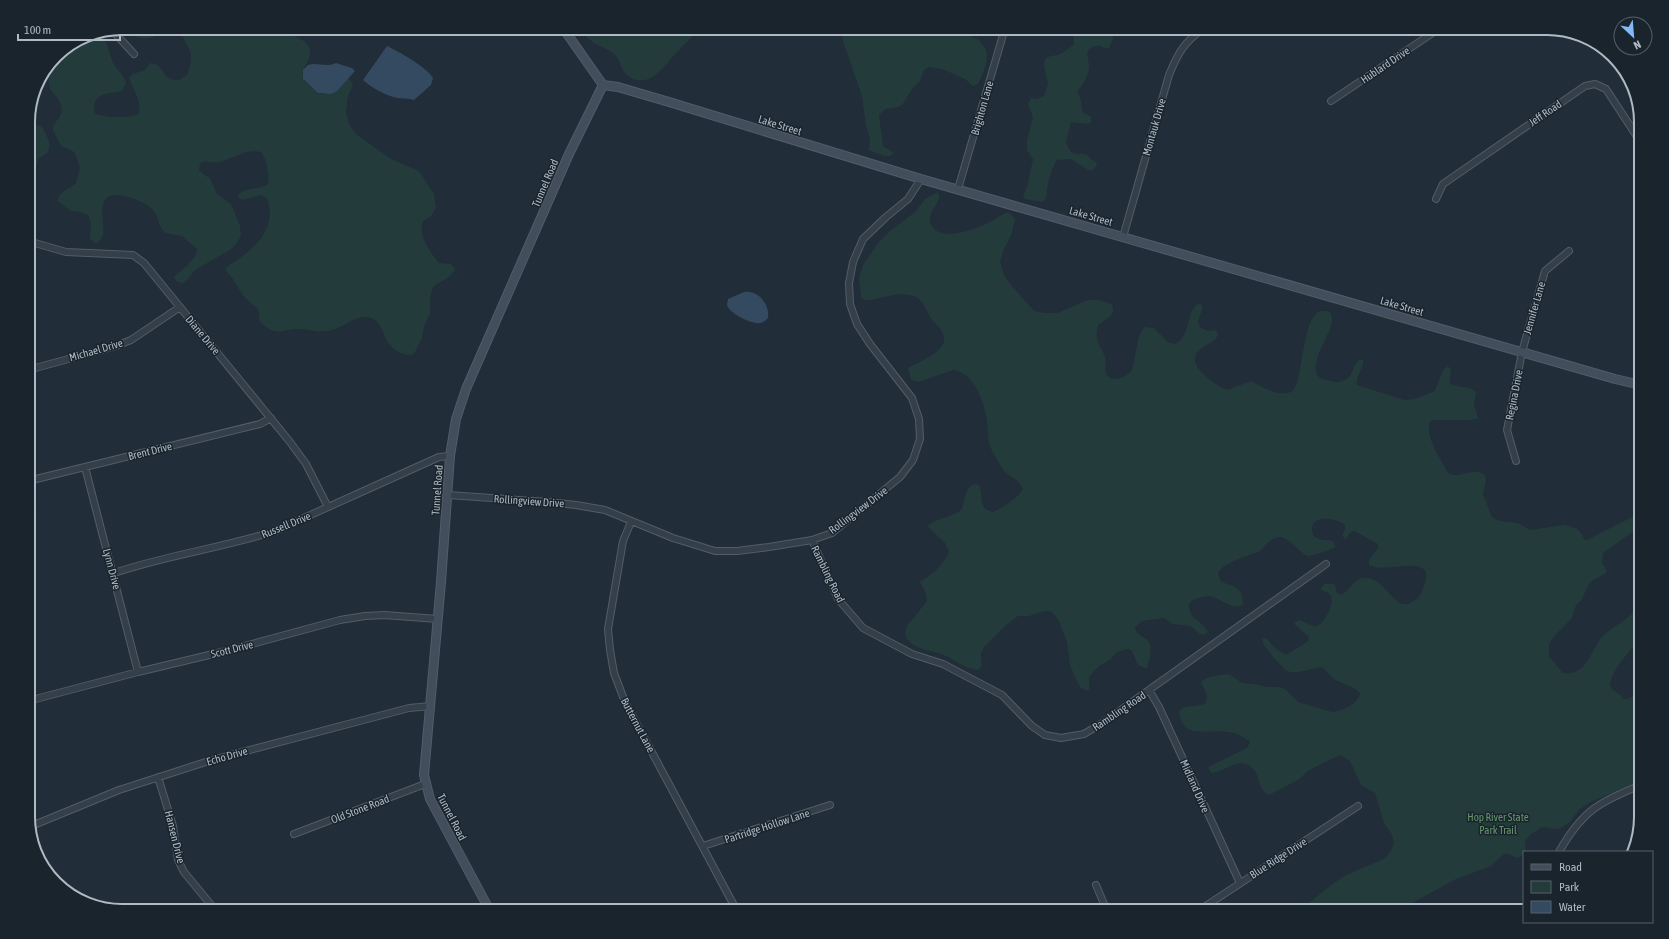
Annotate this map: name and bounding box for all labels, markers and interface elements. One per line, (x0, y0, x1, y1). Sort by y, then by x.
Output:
scale bar (18, 16, 120, 42)
north arrow (1613, 16, 1653, 56)
text: 100 m (24, 23, 51, 37)
text: N (1632, 38, 1643, 52)
street label: Hublard Drive (1358, 44, 1412, 86)
street label: Brighton Lane (969, 80, 995, 136)
street label: Montauk Drive (1140, 97, 1168, 157)
street label: Jeff Road (1526, 98, 1564, 128)
street label: Lake Street (757, 113, 803, 137)
street label: Tunnel Road (530, 157, 560, 209)
street label: Lake Street (1068, 204, 1114, 228)
street label: Jennifer Lane (1521, 280, 1547, 336)
street label: Lake Street (1379, 294, 1425, 318)
street label: Diane Drive (183, 313, 223, 357)
street label: Michael Drive (68, 337, 124, 363)
street label: Regina Drive (1503, 369, 1525, 421)
street label: Brent Drive (127, 440, 173, 462)
street label: Tunnel Road (429, 464, 445, 516)
street label: Rollingview Drive (826, 484, 890, 536)
street label: Rollingview Drive (493, 493, 565, 509)
street label: Russell Drive (260, 510, 312, 540)
street label: Rambling Road (809, 544, 847, 604)
street label: Lynn Drive (101, 547, 123, 591)
street label: Scott Drive (210, 638, 254, 660)
street label: Rambling Road (1090, 689, 1148, 733)
street label: Butternut Lane (619, 696, 657, 754)
street label: Echo Drive (205, 744, 249, 768)
street label: Midland Drive (1178, 758, 1212, 814)
street label: Old Stone Road (329, 792, 391, 826)
street label: Tunnel Road (435, 792, 469, 842)
street label: Partridge Hollow Lane (723, 807, 811, 845)
street label: Hansen Drive (163, 809, 187, 865)
park label: Hop River State Park Trail (1467, 811, 1529, 836)
street label: Blue Ridge Drive (1247, 835, 1309, 881)
legend (1523, 851, 1653, 923)
text: Road (1559, 860, 1582, 874)
text: Park (1559, 880, 1580, 894)
text: Water (1559, 900, 1586, 914)

